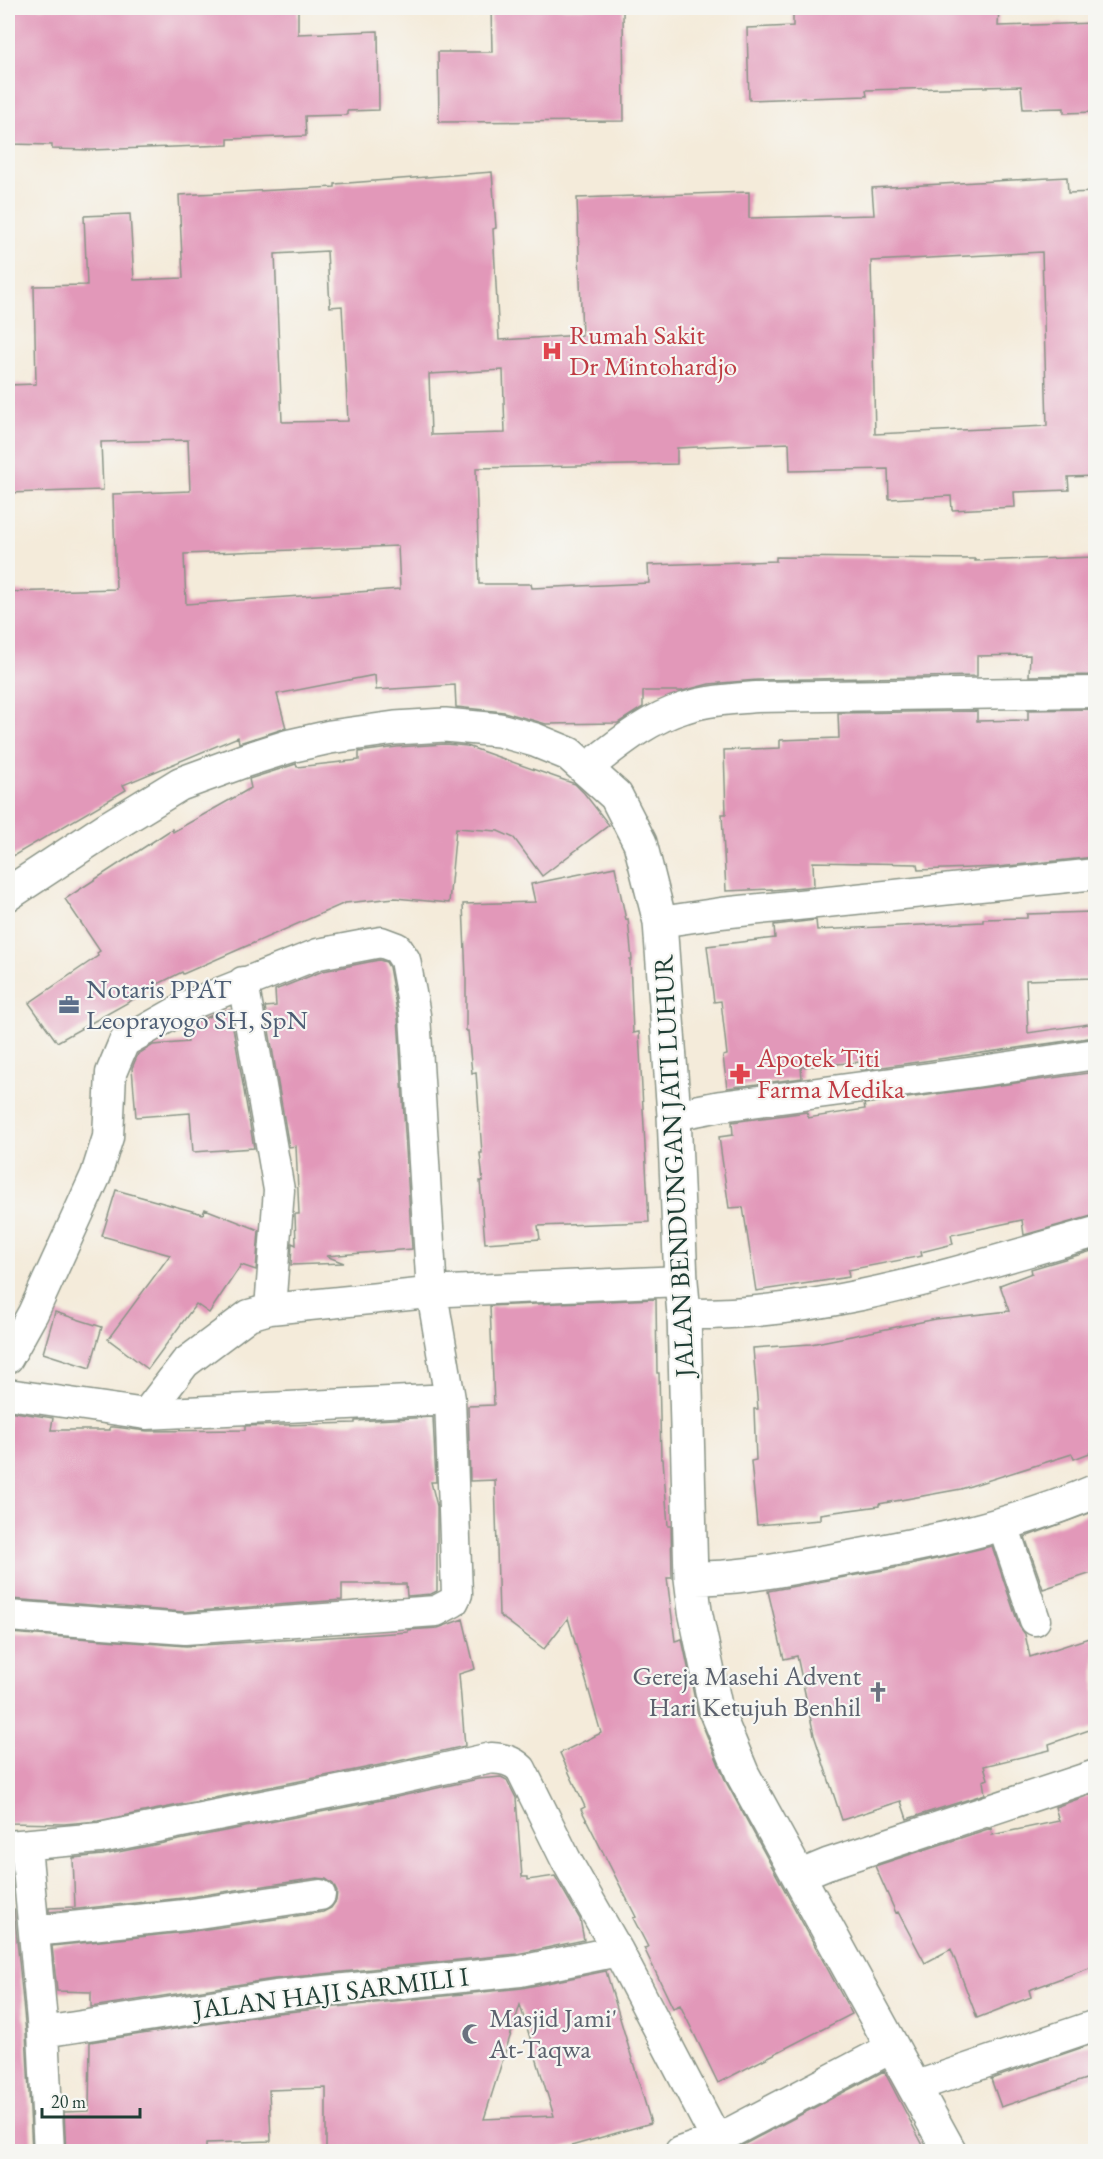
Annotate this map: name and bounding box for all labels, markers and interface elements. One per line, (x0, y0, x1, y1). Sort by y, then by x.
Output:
place label: Rumah Sakit Dr Mintohardjo (569, 317, 737, 383)
hospital icon: Rumah Sakit Dr Mintohardjo (540, 339, 564, 363)
street label: JALAN BENDUNGAN JATI LUHUR (645, 953, 702, 1380)
place label: Notaris PPAT Leoprayogo SH, SpN (86, 971, 309, 1037)
office icon: Notaris PPAT Leoprayogo SH, SpN (57, 993, 81, 1017)
place label: Apotek Titi Farma Medika (756, 1040, 905, 1106)
pharmacy icon: Apotek Titi Farma Medika (728, 1062, 752, 1086)
place label: Gereja Masehi Advent Hari Ketujuh Benhil (632, 1658, 862, 1724)
church icon: Gereja Masehi Advent Hari Ketujuh Benhil (866, 1680, 890, 1704)
street label: JALAN HAJI SARMILI I (189, 1958, 471, 2027)
place label: Masjid Jami' At-Taqwa (488, 2000, 617, 2066)
mosque icon: Masjid Jami' At-Taqwa (460, 2022, 484, 2046)
scale bar (42, 2081, 140, 2119)
text: 20 m (51, 2090, 86, 2113)

